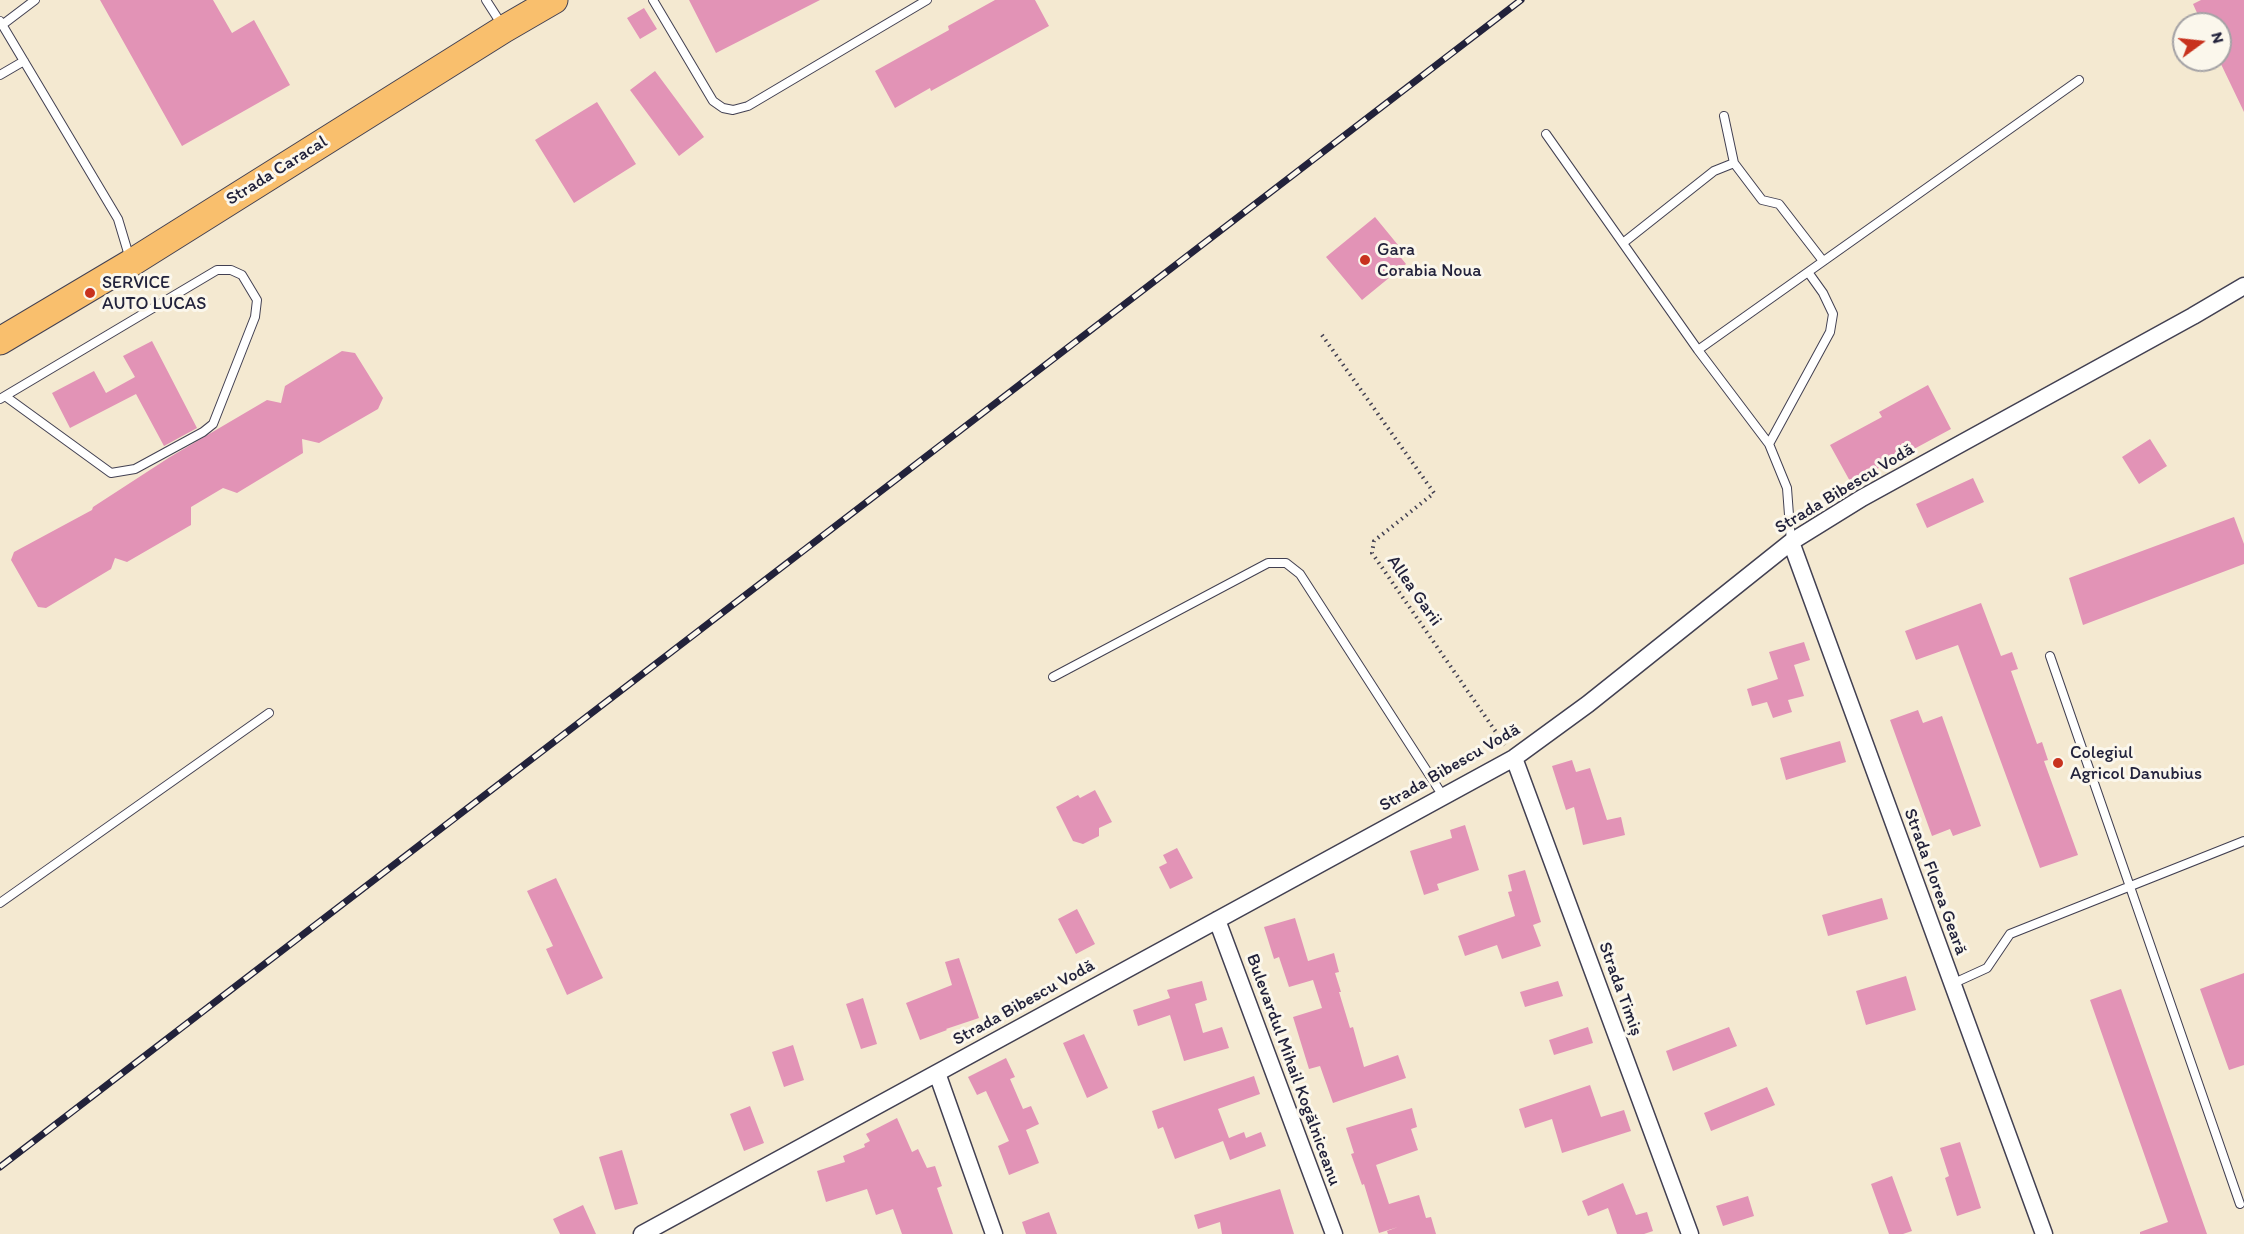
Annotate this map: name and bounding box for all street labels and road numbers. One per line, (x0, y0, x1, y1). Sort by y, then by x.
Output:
street label: Strada Caracal (222, 131, 332, 211)
street label: Strada Bibescu Vodă (1771, 439, 1919, 539)
street label: Allea Garii (1382, 551, 1446, 631)
street label: Strada Bibescu Vodă (1376, 719, 1524, 817)
street label: Strada Florea Geară (1898, 806, 1972, 958)
street label: Strada Timiș (1593, 939, 1647, 1039)
street label: Bulevardul Mihail Kogălniceanu (1241, 951, 1345, 1189)
street label: Strada Bibescu Vodă (949, 955, 1099, 1051)

